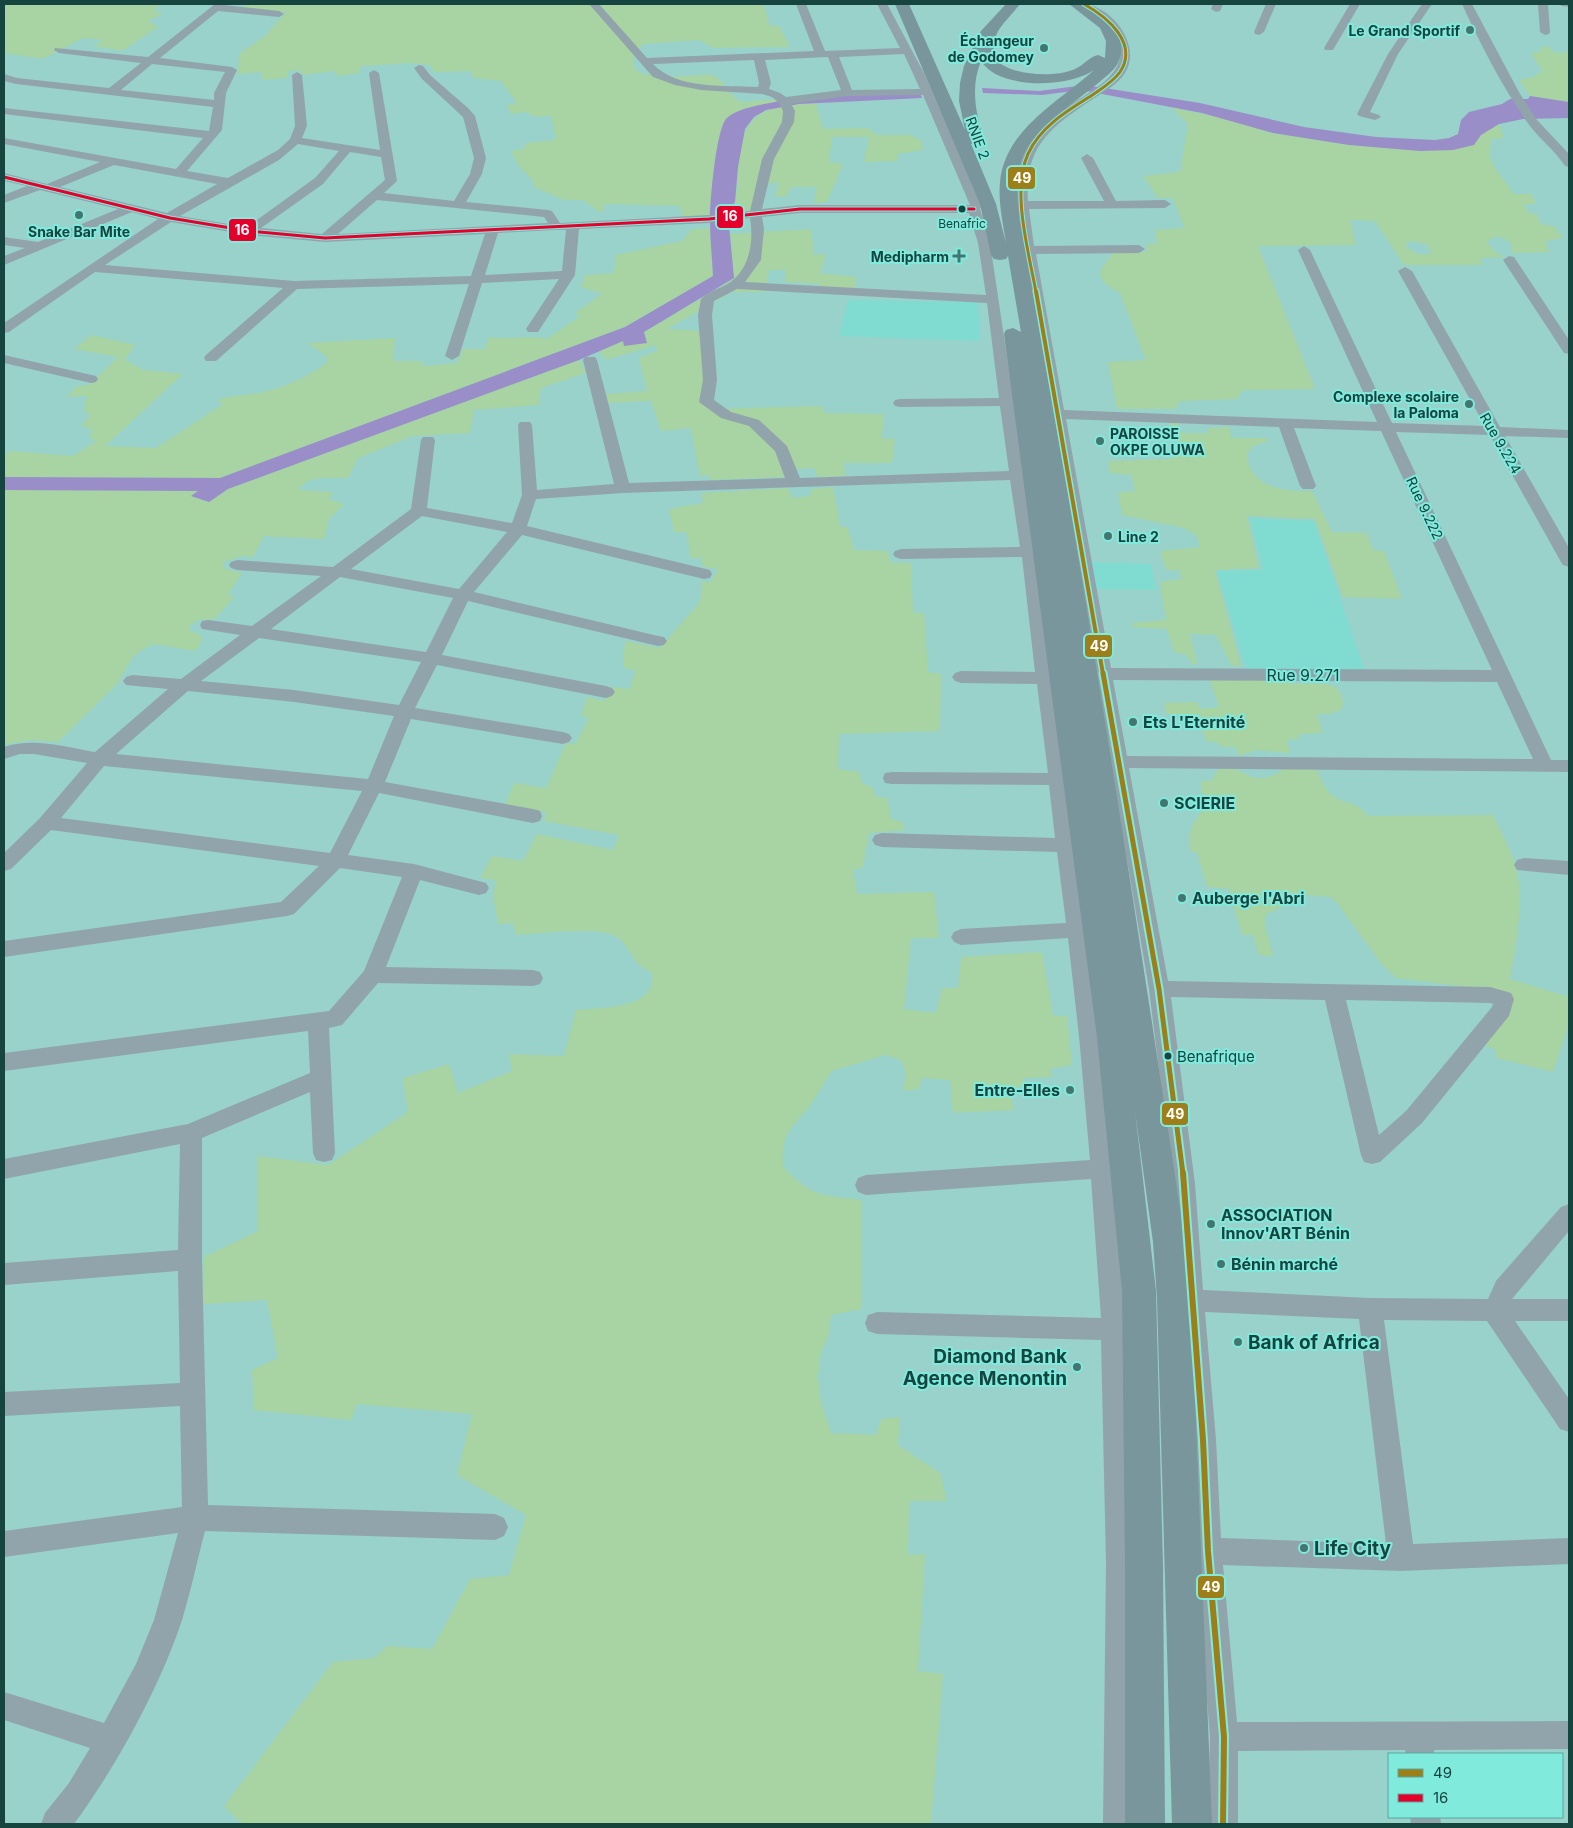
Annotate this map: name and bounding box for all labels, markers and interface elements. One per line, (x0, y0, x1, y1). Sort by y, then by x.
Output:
place label: Le Grand Sportif (1348, 22, 1460, 39)
marker: Le Grand Sportif (1464, 24, 1476, 36)
place label: Échangeur de Godomey (948, 31, 1035, 65)
marker: Échangeur de Godomey (1038, 42, 1050, 54)
street label: RNIE 2 (962, 114, 994, 162)
line badge: 49 (1007, 166, 1036, 190)
text: 49 (1013, 169, 1031, 186)
marker: Benafric (957, 204, 967, 214)
line badge: 16 (716, 205, 744, 229)
text: 16 (722, 207, 738, 224)
marker: Snake Bar Mite (73, 209, 85, 221)
place label: Benafric (938, 216, 986, 231)
line badge: 16 (228, 218, 257, 242)
text: 16 (234, 221, 250, 238)
place label: Snake Bar Mite (28, 223, 130, 240)
place label: Medipharm (871, 248, 949, 265)
marker: Medipharm (953, 250, 965, 262)
place label: Complexe scolaire la Paloma (1333, 388, 1459, 421)
marker: Complexe scolaire la Paloma (1463, 398, 1475, 410)
street label: Rue 9.224 (1477, 409, 1525, 477)
place label: PAROISSE OKPE OLUWA (1110, 425, 1205, 458)
marker: PAROISSE OKPE OLUWA (1094, 435, 1106, 447)
street label: Rue 9.222 (1403, 474, 1447, 542)
place label: Line 2 (1118, 528, 1159, 545)
marker: Line 2 (1102, 530, 1114, 542)
line badge: 49 (1084, 634, 1113, 658)
text: 49 (1090, 637, 1108, 654)
street label: Rue 9.271 (1266, 665, 1340, 685)
place label: Ets L'Eternité (1143, 712, 1245, 732)
marker: Ets L'Eternité (1127, 716, 1139, 728)
place label: SCIERIE (1174, 793, 1235, 813)
marker: SCIERIE (1158, 797, 1170, 809)
place label: Auberge l'Abri (1192, 888, 1305, 908)
marker: Auberge l'Abri (1176, 892, 1188, 904)
place label: Benafrique (1177, 1047, 1255, 1066)
marker: Benafrique (1163, 1051, 1173, 1061)
place label: Entre-Elles (974, 1080, 1060, 1100)
marker: Entre-Elles (1064, 1084, 1076, 1096)
line badge: 49 (1161, 1102, 1189, 1126)
text: 49 (1166, 1105, 1184, 1122)
place label: ASSOCIATION Innov'ART Bénin (1221, 1205, 1350, 1243)
marker: ASSOCIATION Innov'ART Bénin (1205, 1218, 1217, 1230)
place label: Bénin marché (1231, 1254, 1338, 1274)
marker: Bénin marché (1215, 1258, 1227, 1270)
place label: Bank of Africa (1248, 1331, 1380, 1354)
marker: Bank of Africa (1232, 1336, 1244, 1348)
place label: Diamond Bank Agence Menontin (903, 1345, 1067, 1390)
marker: Diamond Bank Agence Menontin (1071, 1361, 1083, 1373)
place label: Life City (1314, 1537, 1391, 1560)
marker: Life City (1298, 1542, 1310, 1554)
line badge: 49 (1197, 1575, 1225, 1599)
text: 49 (1202, 1578, 1220, 1595)
legend (1388, 1753, 1563, 1818)
text: 49 (1433, 1763, 1452, 1782)
text: 16 (1433, 1788, 1448, 1807)

